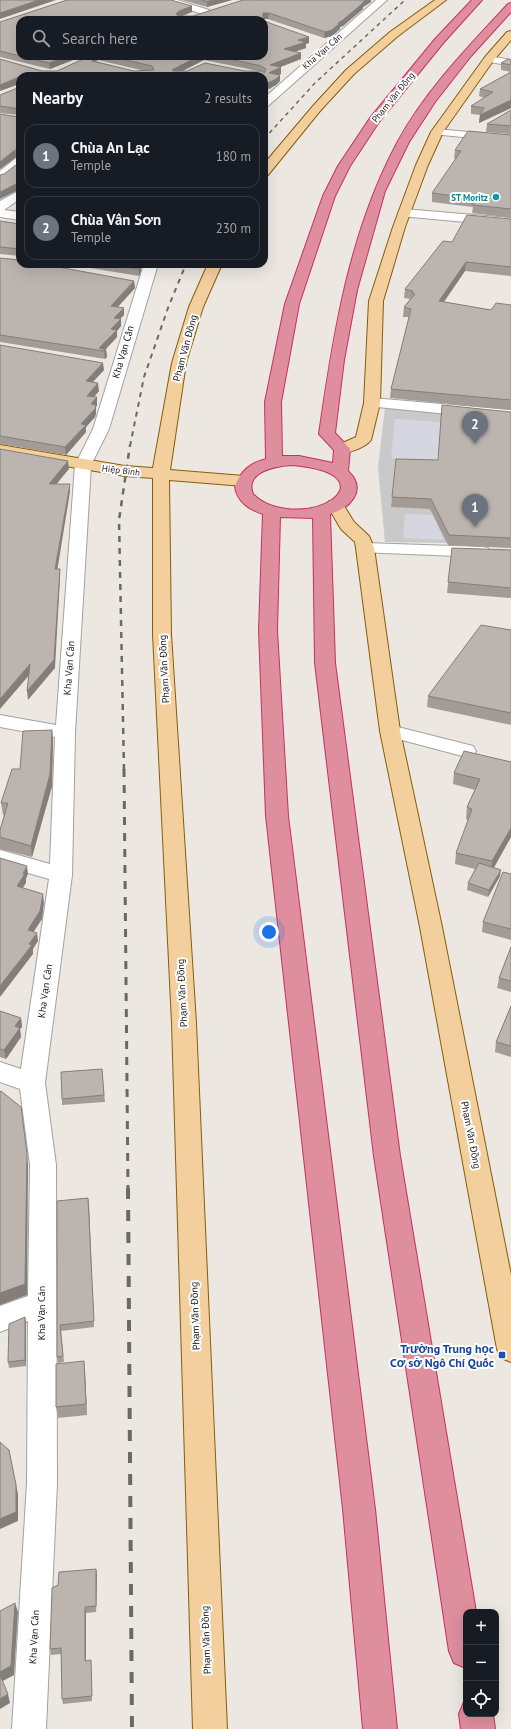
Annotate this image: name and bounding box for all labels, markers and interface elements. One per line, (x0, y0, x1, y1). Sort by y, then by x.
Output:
search box (16, 16, 268, 60)
icon: search (30, 27, 52, 49)
text: Search here (62, 29, 138, 48)
street label: Kha Vạn Cân (300, 31, 344, 71)
street label: Phạm Văn Đồng (369, 69, 417, 124)
text: Nearby (32, 87, 83, 109)
text: 2 results (204, 90, 252, 107)
text: Chùa An Lạc (71, 138, 150, 157)
text: 1 (42, 148, 50, 165)
text: 180 m (216, 148, 251, 165)
text: Temple (71, 157, 111, 174)
place label: ST Moritz (451, 192, 488, 203)
marker: ST Moritz (491, 192, 501, 202)
text: Chùa Vân Sơn (71, 210, 161, 229)
text: 2 (42, 220, 50, 237)
text: 230 m (216, 220, 251, 237)
text: Temple (71, 229, 111, 246)
street label: Phạm Văn Đồng (170, 313, 200, 383)
street label: Kha Vạn Cân (109, 324, 137, 380)
pin: 2 (462, 411, 488, 444)
street label: Hiệp Bình (101, 462, 141, 478)
pin: 1 (462, 494, 488, 527)
street label: Phạm Văn Đồng (156, 634, 172, 704)
street label: Kha Vạn Cân (61, 640, 77, 696)
your location (259, 922, 279, 942)
street label: Phạm Văn Đồng (174, 958, 190, 1028)
street label: Kha Vạn Cân (35, 963, 55, 1019)
street label: Phạm Văn Đồng (458, 1100, 484, 1170)
street label: Phạm Văn Đồng (187, 1282, 203, 1350)
street label: Kha Vạn Cân (35, 1286, 48, 1340)
place label: Trường Trung học Cơ sở Ngô Chí Quốc (390, 1341, 494, 1370)
marker: Trường Trung học Cơ sở Ngô Chí Quốc (497, 1350, 507, 1360)
street label: Phạm Văn Đồng (198, 1606, 214, 1674)
street label: Kha Vạn Cân (26, 1609, 42, 1665)
map controls (463, 1609, 499, 1717)
button: + (463, 1609, 499, 1645)
button: − (463, 1645, 499, 1681)
button: locate (463, 1681, 499, 1717)

